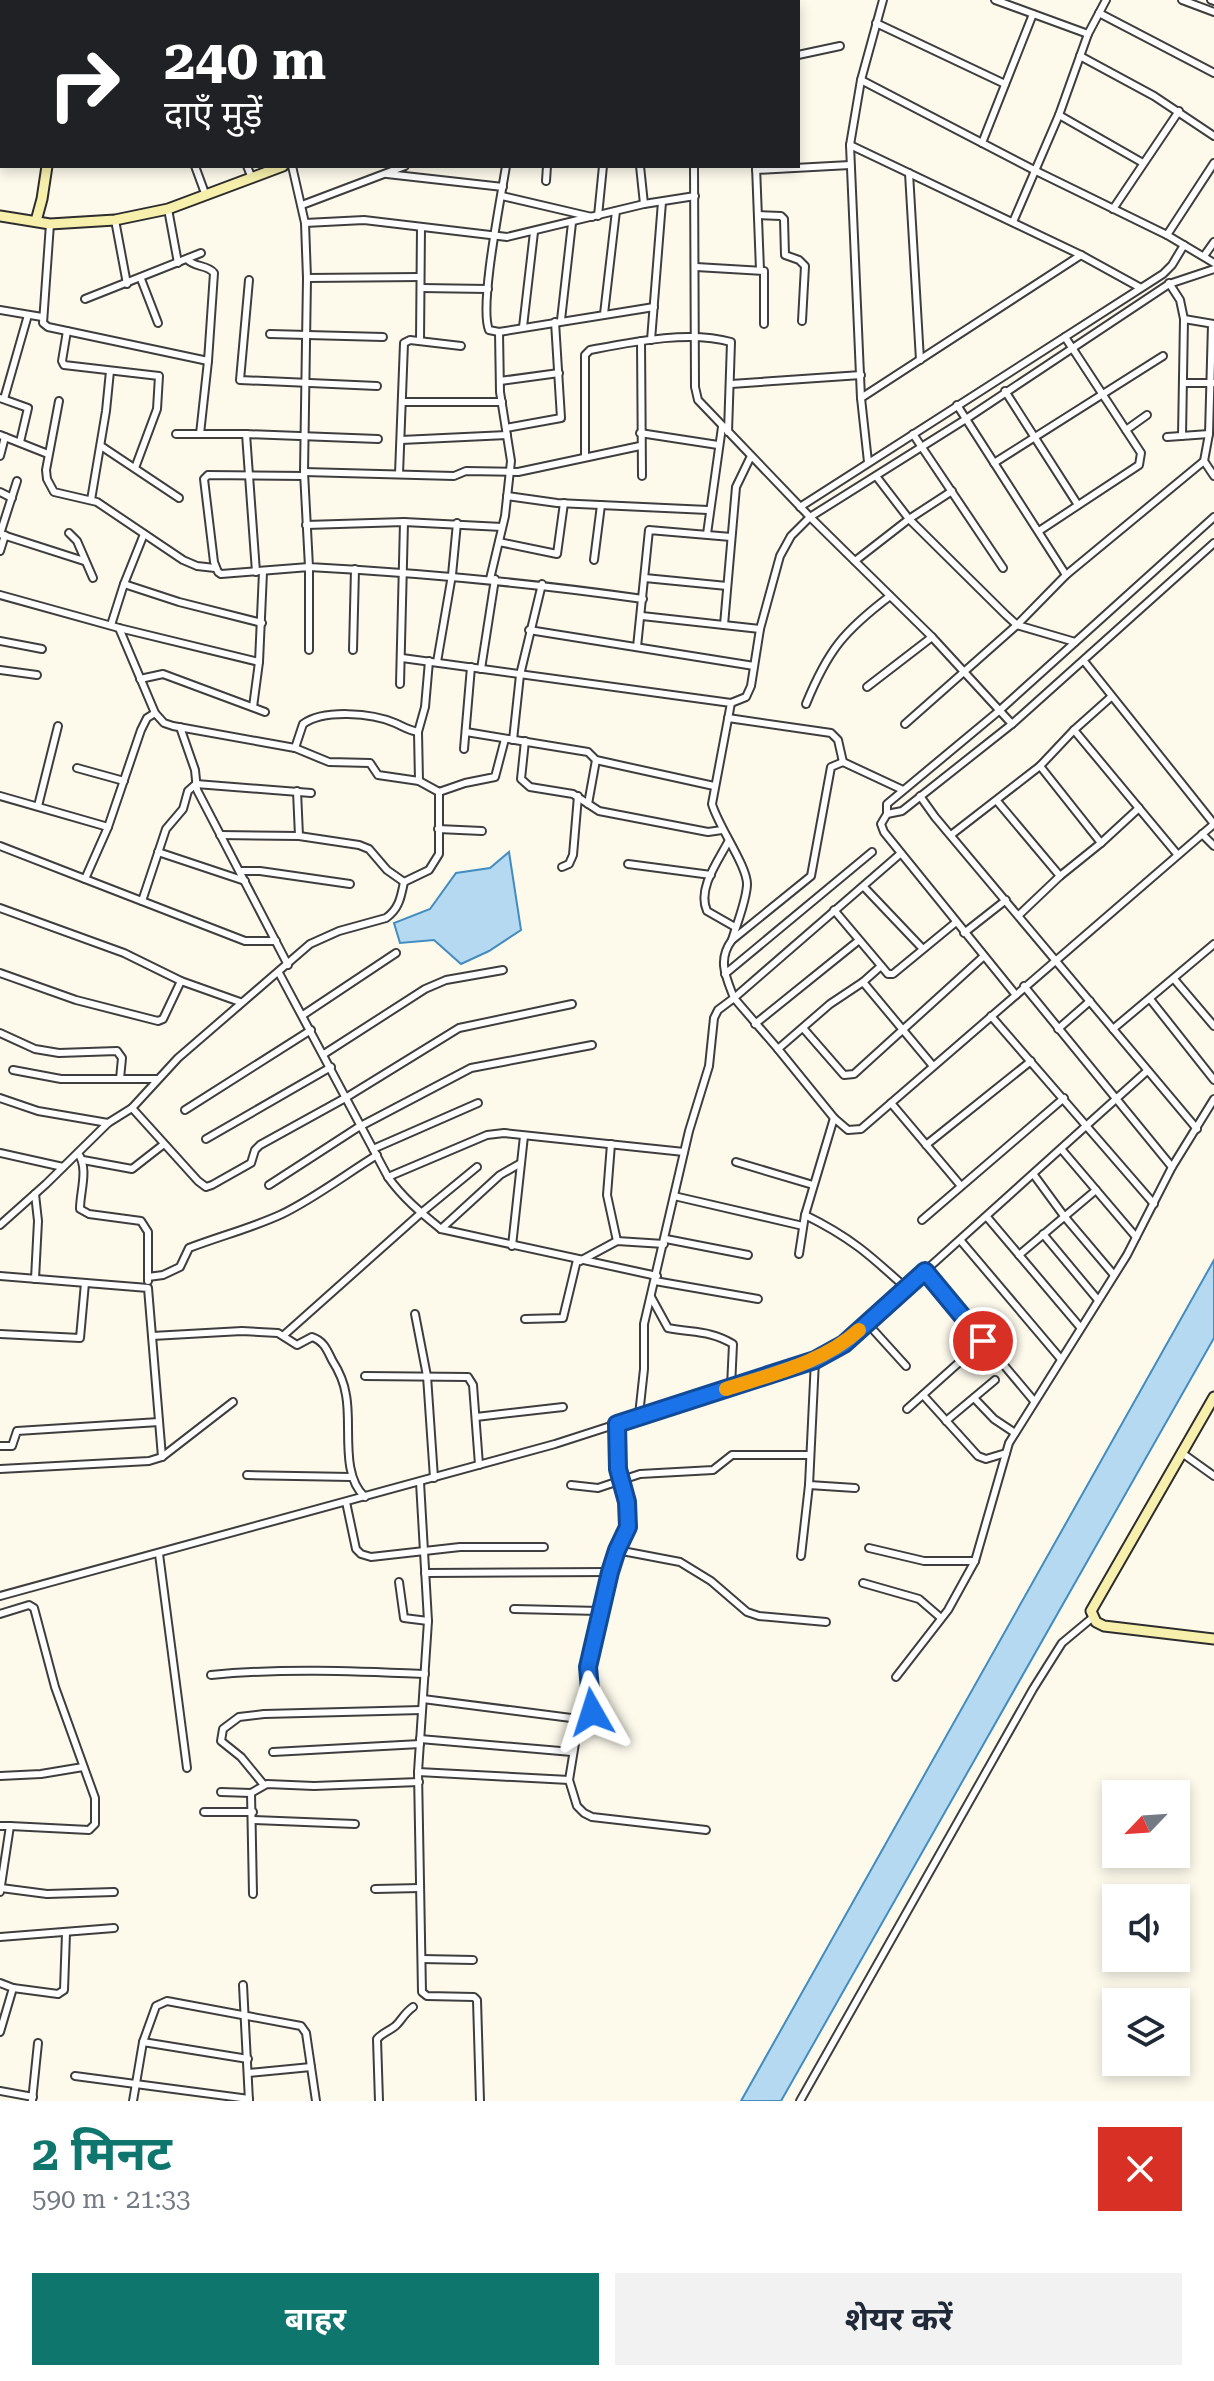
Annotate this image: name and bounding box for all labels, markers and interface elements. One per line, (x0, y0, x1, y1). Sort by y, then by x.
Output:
text: 240 m (164, 27, 326, 93)
icon: right (32, 32, 136, 136)
text: दाएँ मुड़ें (164, 94, 262, 136)
pin (949, 1307, 1017, 1375)
icon: arrive (961, 1319, 1005, 1363)
position arrow (550, 1670, 634, 1754)
north arrow (1102, 1780, 1190, 1868)
map controls (1102, 1780, 1190, 2076)
button: sound (1102, 1884, 1190, 1972)
button: layers (1102, 1988, 1190, 2076)
text: 2 मिनट (32, 2126, 172, 2182)
button: close (1098, 2127, 1182, 2211)
text: 590 m · 21:33 (32, 2184, 191, 2214)
button: बाहर (32, 2273, 599, 2365)
button: शेयर करें (615, 2273, 1182, 2365)

